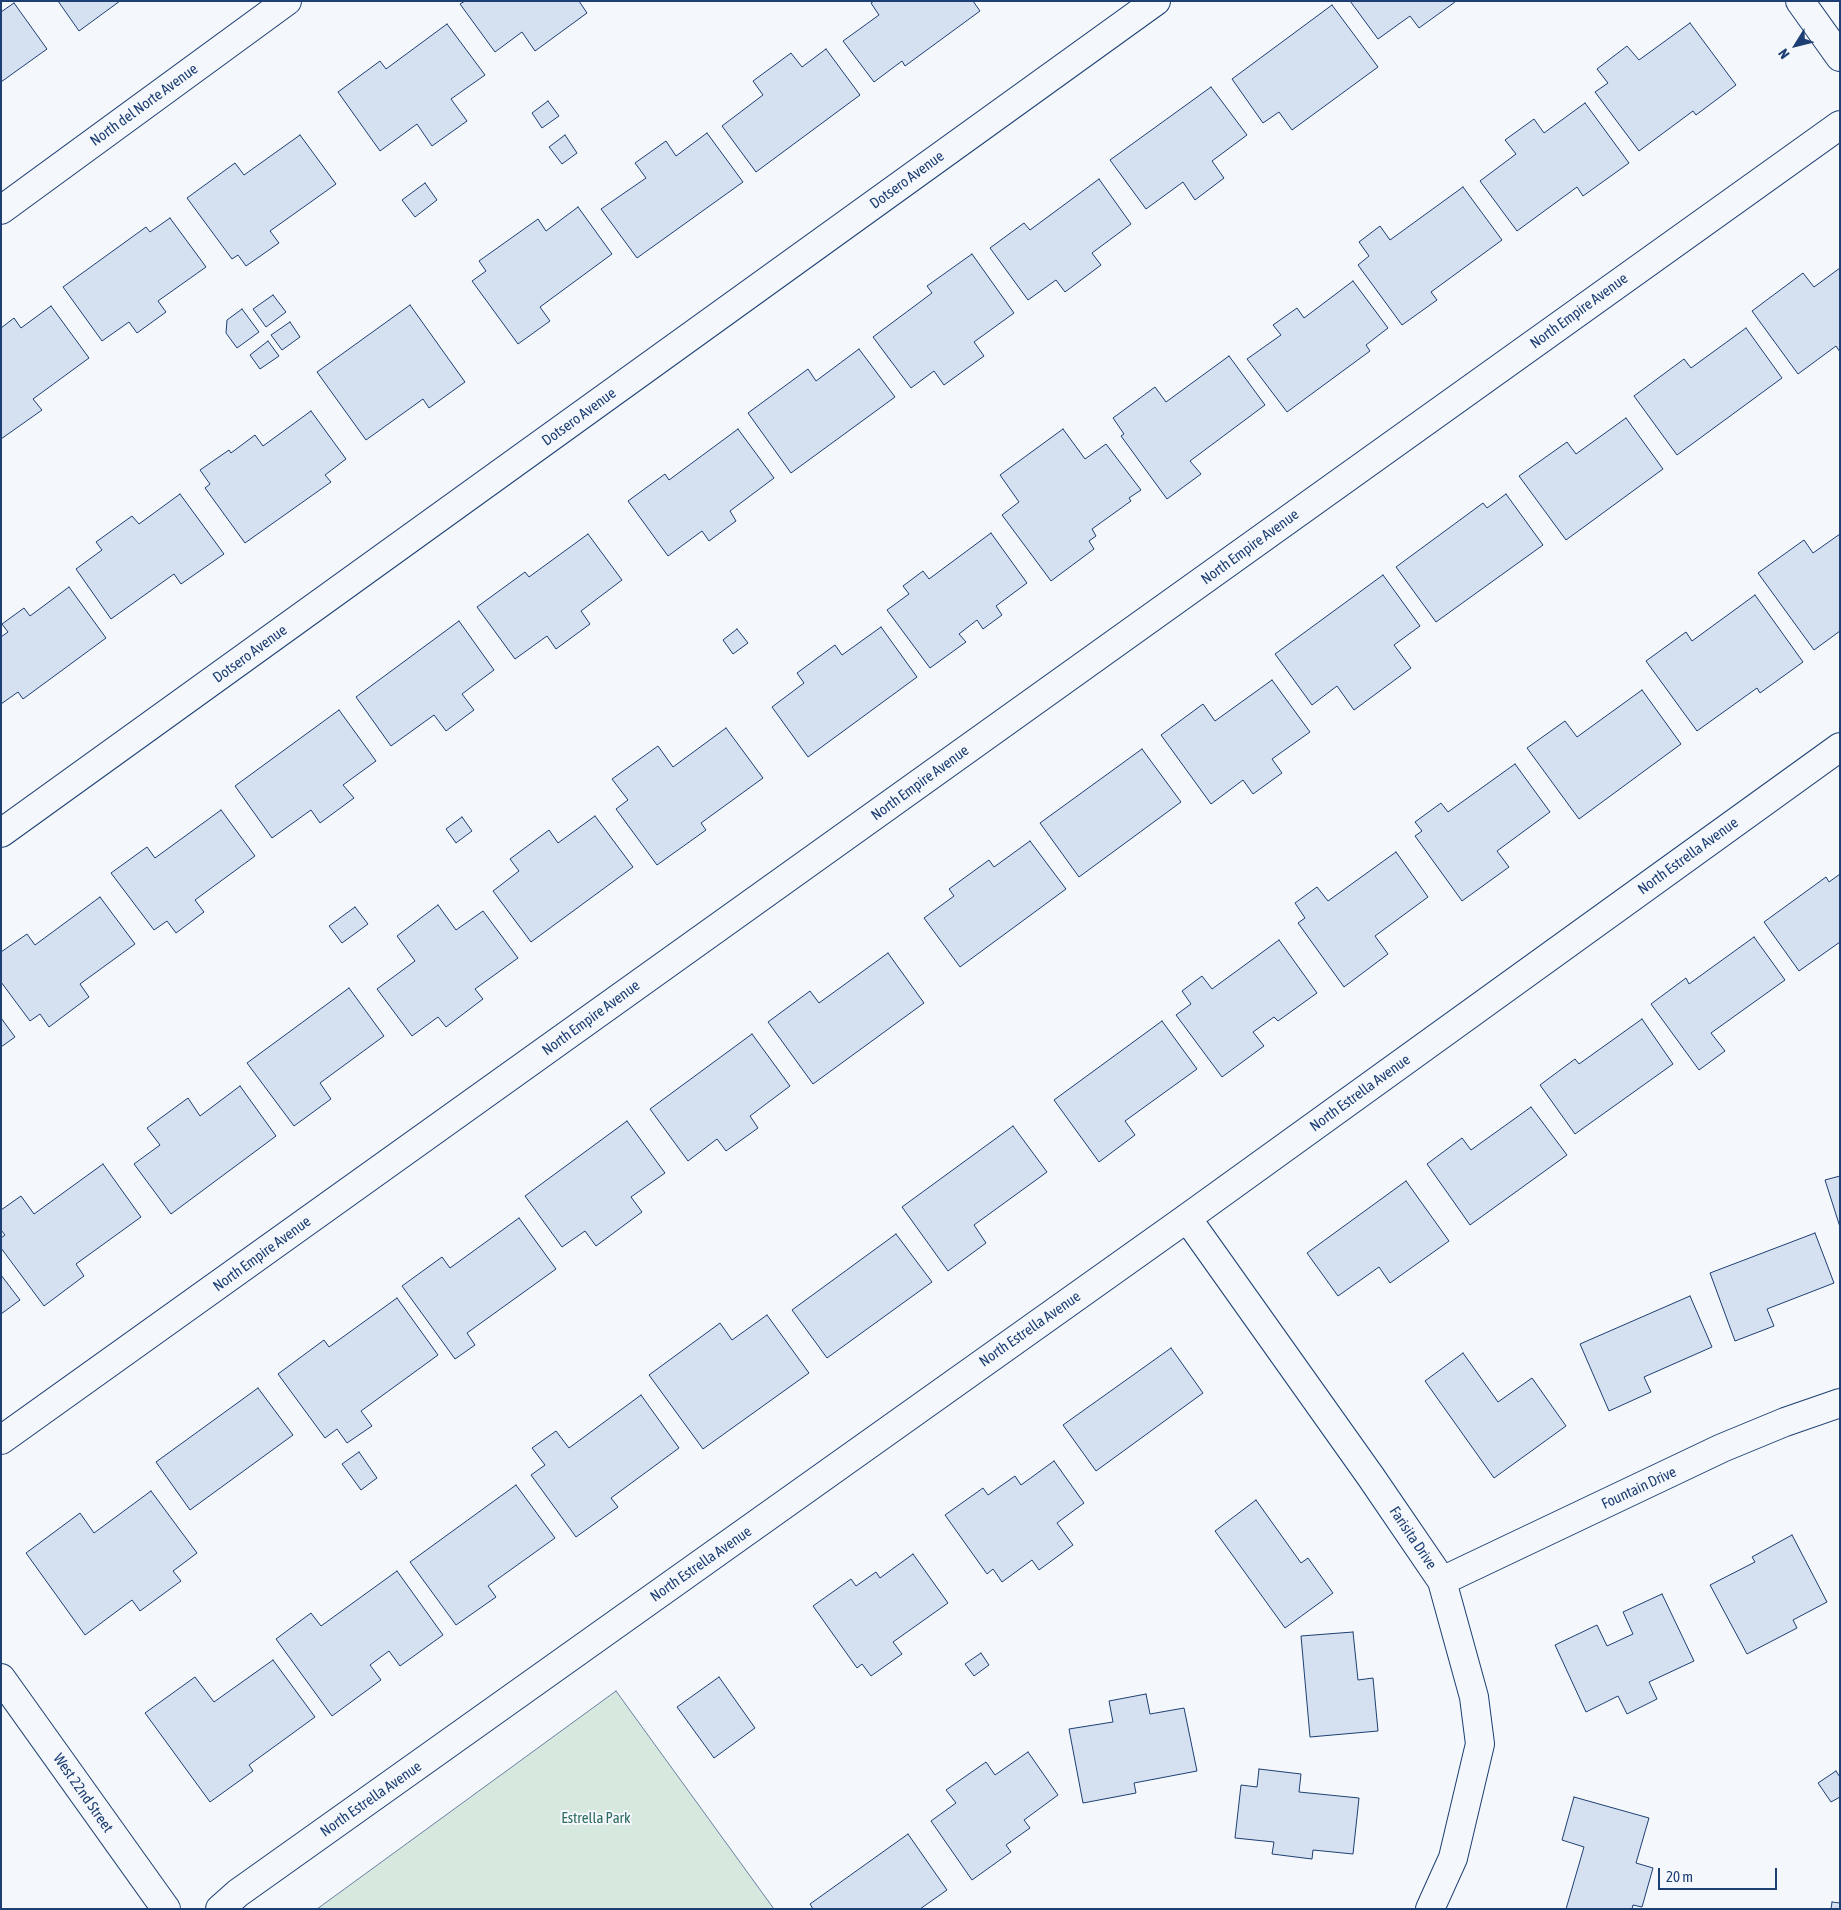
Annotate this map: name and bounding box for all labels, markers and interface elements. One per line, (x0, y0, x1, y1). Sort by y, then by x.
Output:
north arrow (1771, 20, 1821, 70)
text: N (1775, 46, 1793, 62)
street label: North del Norte Avenue (87, 60, 201, 150)
street label: Dotsero Avenue (867, 147, 947, 213)
street label: North Empire Avenue (1527, 270, 1631, 352)
street label: Dotsero Avenue (539, 384, 619, 450)
street label: North Empire Avenue (1198, 506, 1302, 588)
street label: Dotsero Avenue (210, 621, 290, 687)
street label: North Empire Avenue (868, 742, 972, 824)
street label: North Estrella Avenue (1634, 814, 1742, 898)
street label: North Empire Avenue (539, 977, 643, 1059)
street label: North Estrella Avenue (1306, 1051, 1414, 1135)
street label: North Empire Avenue (210, 1213, 314, 1295)
street label: North Estrella Avenue (976, 1287, 1084, 1371)
street label: Fountain Drive (1599, 1463, 1679, 1513)
street label: Farisita Drive (1385, 1503, 1441, 1573)
street label: North Estrella Avenue (647, 1522, 755, 1606)
street label: West 22nd Street (49, 1750, 117, 1836)
street label: North Estrella Avenue (317, 1757, 425, 1841)
park label: Estrella Park (561, 1809, 631, 1827)
scale bar (1661, 1858, 1780, 1890)
text: 20 m (1666, 1868, 1693, 1885)

